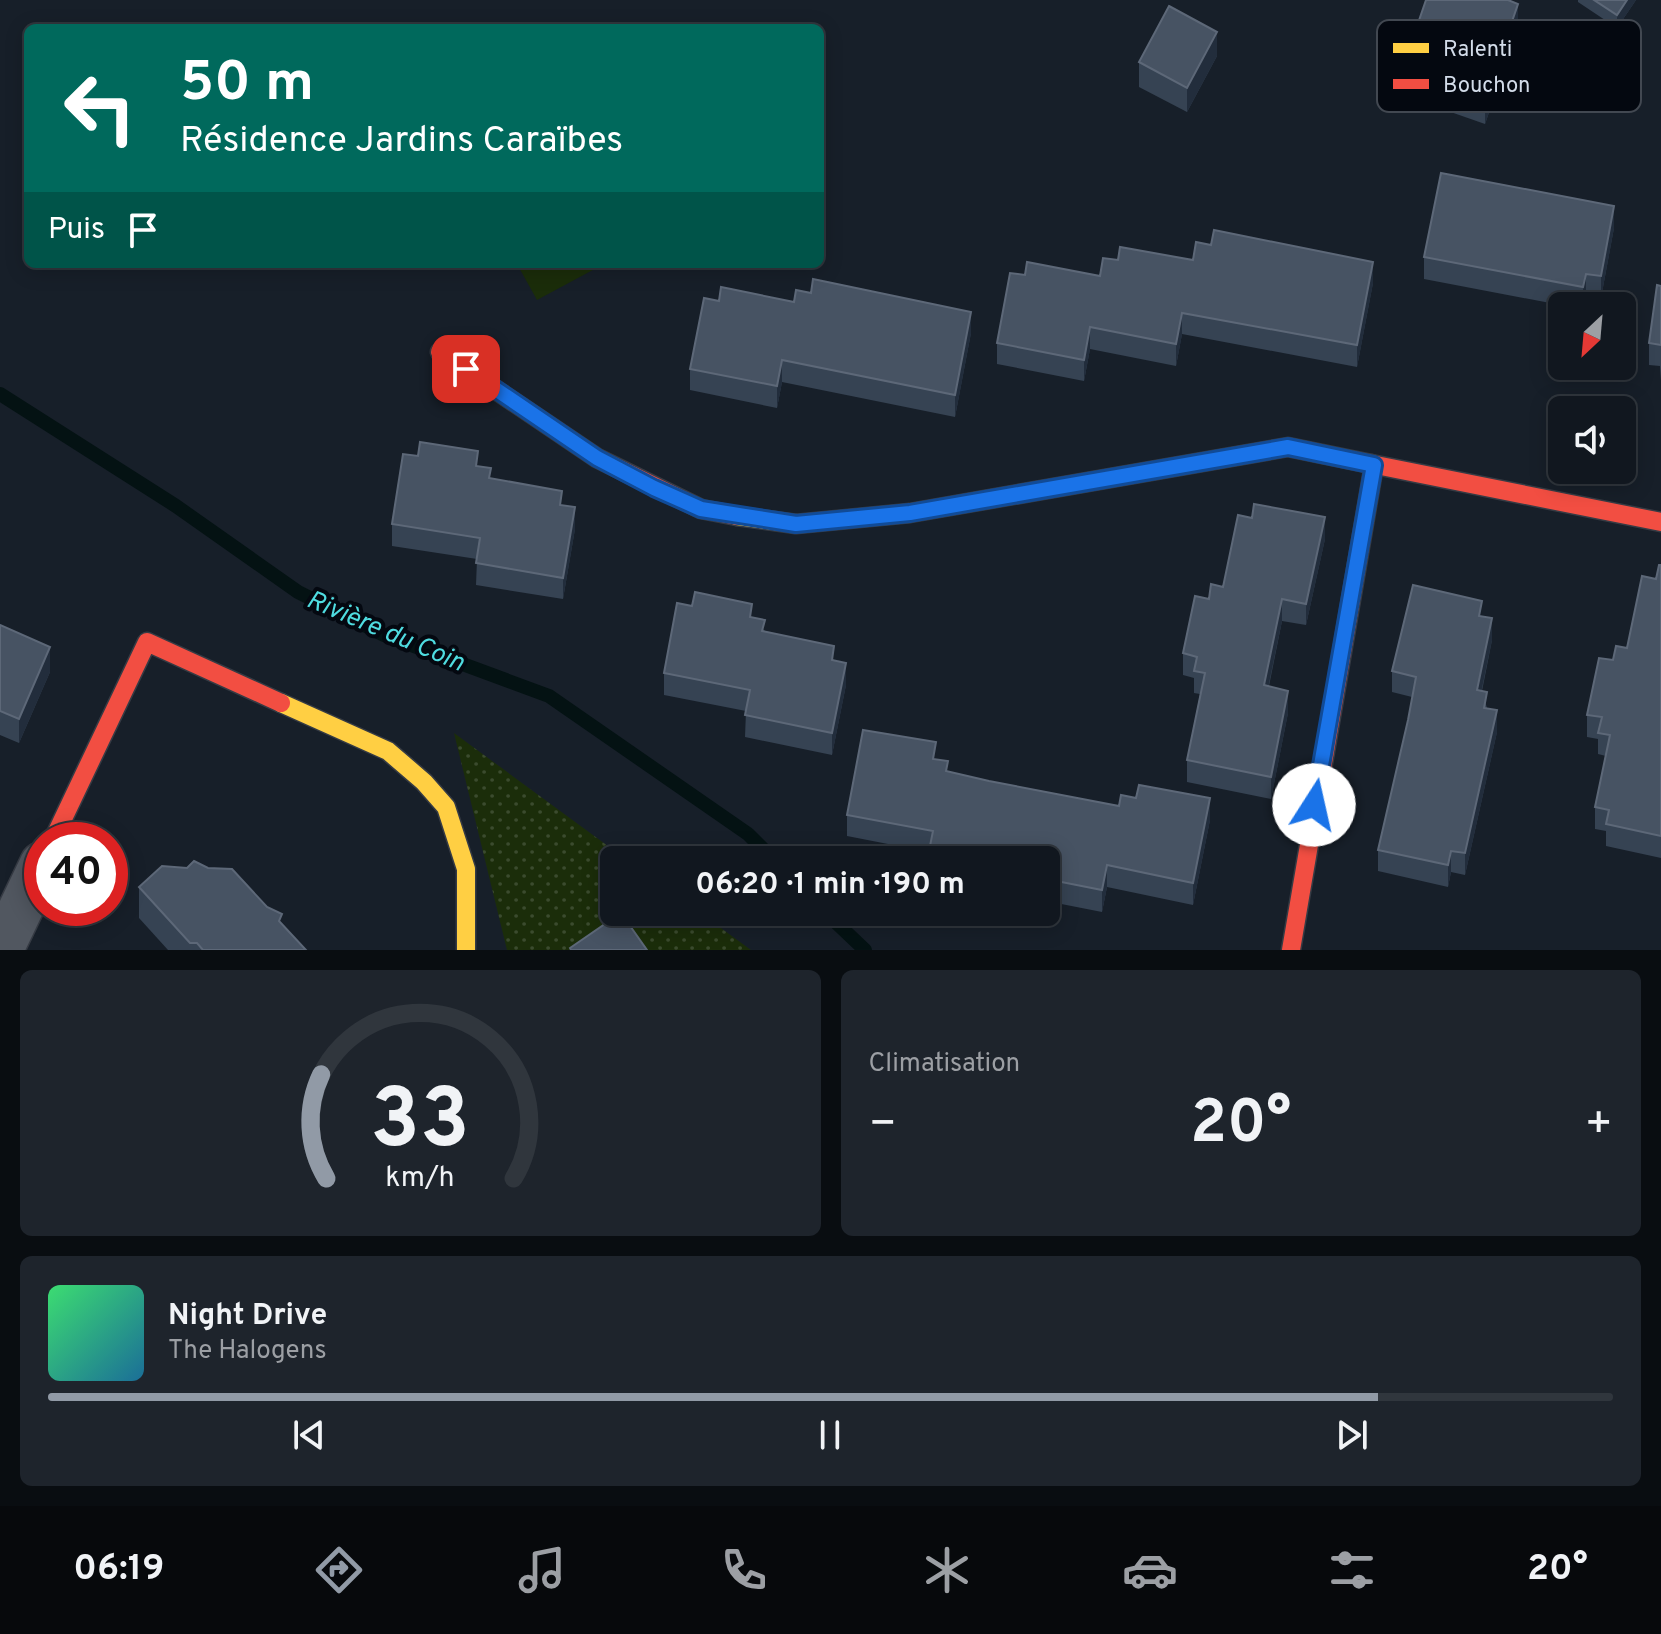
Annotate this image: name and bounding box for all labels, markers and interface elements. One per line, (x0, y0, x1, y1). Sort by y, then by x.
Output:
legend (1377, 20, 1641, 112)
text: Ralenti (1443, 37, 1512, 64)
text: 50 m (180, 50, 314, 120)
icon: left (48, 56, 152, 160)
text: Bouchon (1443, 73, 1530, 100)
text: Résidence Jardins Caraïbes (180, 119, 623, 165)
icon: arrive (121, 208, 165, 252)
text: Puis (48, 212, 105, 249)
north arrow (1548, 292, 1636, 380)
map controls (1548, 292, 1636, 484)
pin (432, 335, 500, 403)
icon: arrive (444, 347, 488, 391)
button: sound (1548, 396, 1636, 484)
water label: Rivière du Coin (301, 584, 469, 680)
position arrow (1272, 763, 1356, 847)
speed limit sign: 40 (24, 822, 128, 926)
text: 06:20 · 1 min · 190 m (695, 867, 965, 904)
text: Climatisation (869, 1048, 1020, 1081)
text: 33 (370, 1072, 470, 1177)
text: 20° (1190, 1088, 1291, 1164)
text: − (869, 1098, 897, 1154)
text: + (1585, 1098, 1613, 1154)
text: km/h (386, 1161, 455, 1197)
text: Night Drive (168, 1298, 327, 1335)
text: The Halogens (168, 1335, 327, 1368)
icon: previous (287, 1413, 331, 1457)
icon: pause (808, 1413, 852, 1457)
icon: next (1330, 1413, 1374, 1457)
icon: directions (311, 1542, 367, 1598)
icon: music (514, 1542, 570, 1598)
icon: phone (716, 1542, 772, 1598)
icon: climate (919, 1542, 975, 1598)
icon: car (1122, 1542, 1178, 1598)
icon: filters (1324, 1542, 1380, 1598)
text: 06:19 (73, 1547, 164, 1593)
text: 20° (1527, 1547, 1588, 1593)

